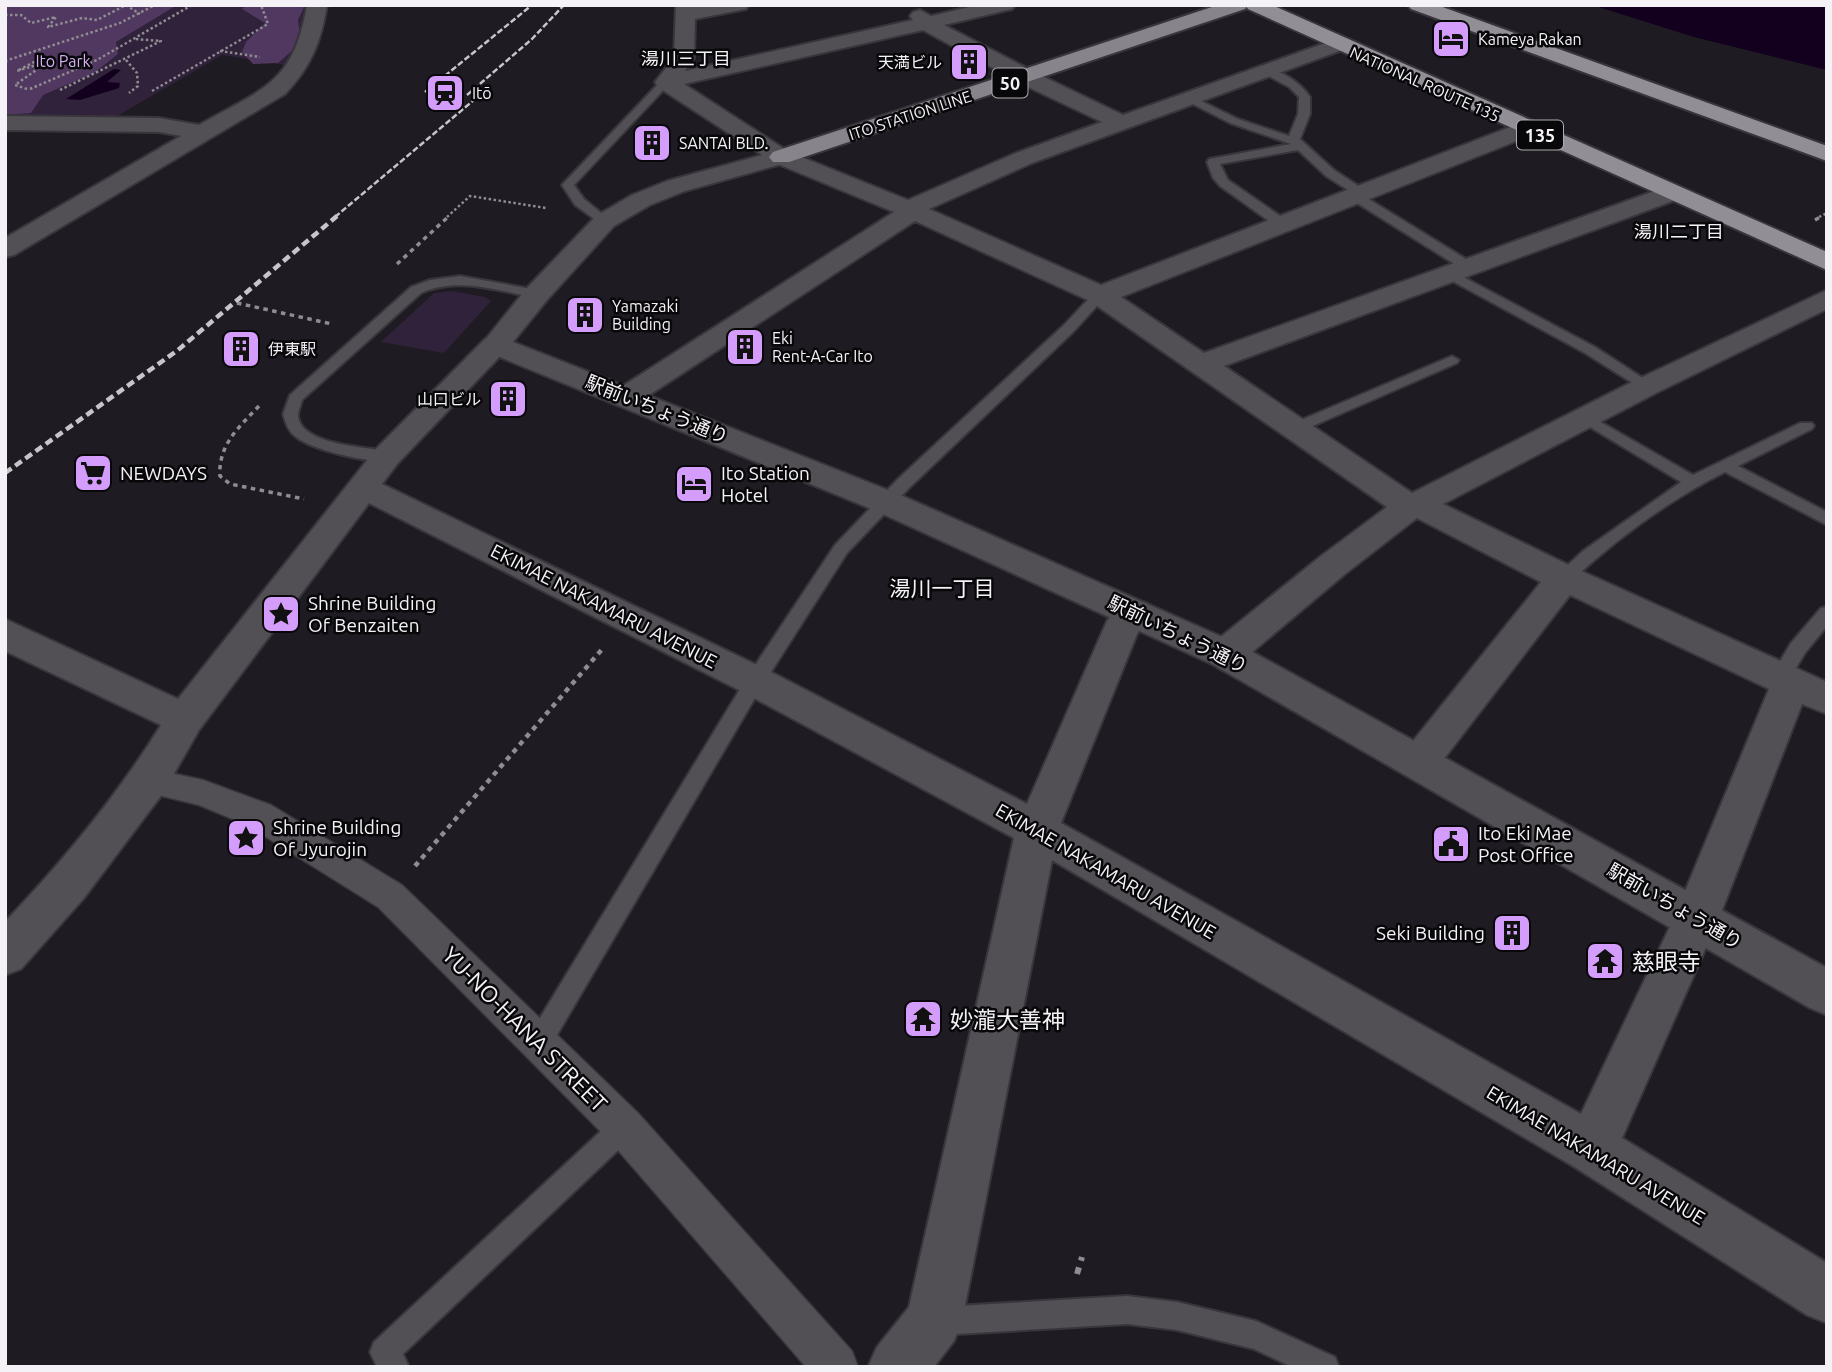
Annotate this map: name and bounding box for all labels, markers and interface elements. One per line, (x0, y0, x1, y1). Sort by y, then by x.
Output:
hotel icon: Kameya Rakan (1430, 18, 1472, 60)
place label: Kameya Rakan (1478, 30, 1582, 48)
building icon: 天満ビル (948, 41, 990, 83)
street label: NATIONAL ROUTE 135 (1347, 43, 1503, 125)
district label: 湯川三丁目 (641, 48, 731, 68)
park label: Ito Park (35, 52, 91, 70)
place label: 天満ビル (878, 53, 942, 71)
road number: 50 (992, 68, 1028, 98)
station icon: Itō (424, 72, 466, 114)
place label: Itō (472, 84, 492, 102)
street label: ITO STATION LINE (846, 87, 974, 143)
road number: 135 (1517, 120, 1563, 150)
building icon: SANTAI BLD. (631, 122, 673, 164)
place label: SANTAI BLD. (679, 134, 769, 152)
district label: 湯川二丁目 (1634, 221, 1724, 241)
building icon: Yamazaki Building (564, 294, 606, 336)
place label: Yamazaki Building (612, 297, 678, 333)
building icon: Eki Rent-A-Car Ito (724, 326, 766, 368)
building icon: 伊東駅 (220, 328, 262, 370)
place label: Eki Rent-A-Car Ito (772, 329, 873, 365)
place label: 伊東駅 (268, 340, 316, 358)
street label: 駅前いちょう通り (582, 370, 732, 448)
building icon: 山口ビル (487, 378, 529, 420)
place label: 山口ビル (417, 390, 481, 408)
supermarket icon: NEWDAYS (72, 452, 114, 494)
place label: NEWDAYS (120, 462, 207, 484)
place label: Ito Station Hotel (721, 462, 810, 506)
hotel icon: Ito Station Hotel (673, 463, 715, 505)
street label: EKIMAE NAKAMARU AVENUE (487, 539, 721, 673)
district label: 湯川一丁目 (890, 576, 995, 600)
street label: 駅前いちょう通り (1105, 591, 1251, 677)
place label: Shrine Building Of Benzaiten (308, 592, 436, 636)
place icon: Shrine Building Of Benzaiten (260, 593, 302, 635)
street label: EKIMAE NAKAMARU AVENUE (992, 799, 1220, 943)
place label: Shrine Building Of Jyurojin (273, 816, 401, 860)
place icon: Shrine Building Of Jyurojin (225, 817, 267, 859)
place label: Ito Eki Mae Post Office (1478, 822, 1573, 866)
public building icon: Ito Eki Mae Post Office (1430, 823, 1472, 865)
street label: 駅前いちょう通り (1604, 858, 1746, 954)
building icon: Seki Building (1491, 912, 1533, 954)
place label: Seki Building (1376, 922, 1485, 944)
temple icon: 慈眼寺 (1584, 940, 1626, 982)
street label: YU-NO-HANA STREET (438, 942, 612, 1116)
place label: 慈眼寺 (1632, 949, 1701, 974)
temple icon: 妙瀧大善神 (902, 998, 944, 1040)
place label: 妙瀧大善神 (950, 1007, 1065, 1032)
street label: EKIMAE NAKAMARU AVENUE (1483, 1081, 1709, 1229)

